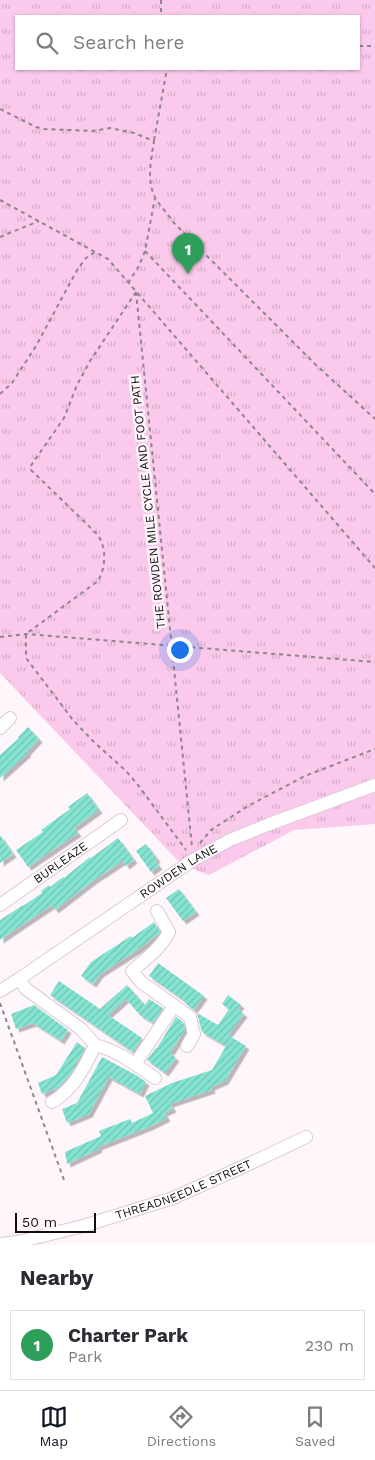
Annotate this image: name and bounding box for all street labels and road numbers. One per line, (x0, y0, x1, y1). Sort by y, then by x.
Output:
street label: THE ROWDEN MILE CYCLE AND FOOT PATH (128, 375, 168, 629)
street label: BURLEAZE (31, 839, 90, 886)
street label: ROWDEN LANE (137, 841, 220, 901)
street label: THREADNEEDLE STREET (114, 1157, 254, 1222)

